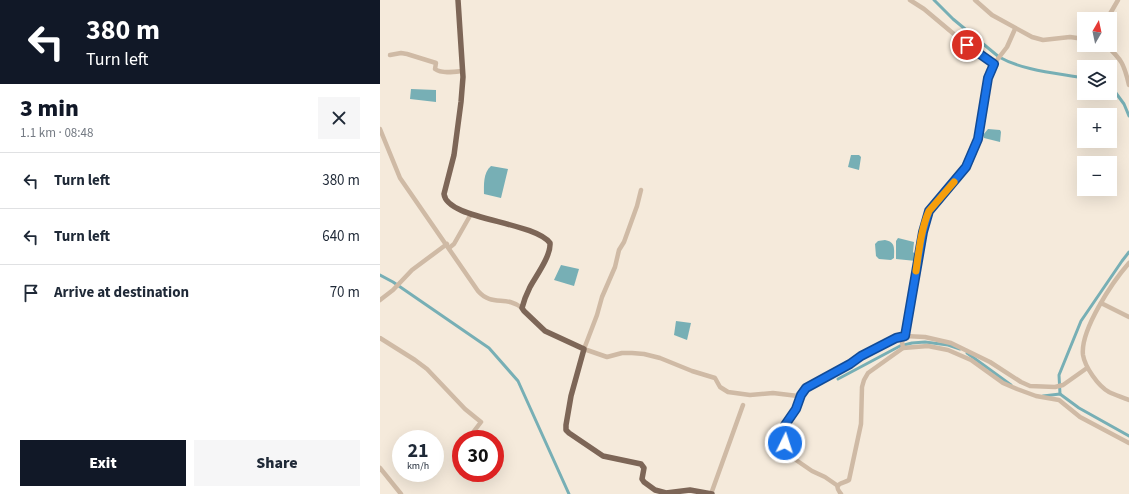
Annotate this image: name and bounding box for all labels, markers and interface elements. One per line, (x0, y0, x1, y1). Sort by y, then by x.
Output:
text: 380 m (86, 10, 160, 50)
north arrow (1077, 12, 1117, 52)
map controls (1077, 12, 1117, 196)
icon: left (20, 16, 72, 68)
pin (950, 28, 984, 62)
icon: arrive (956, 34, 978, 56)
text: Turn left (86, 47, 148, 72)
button: layers (1077, 60, 1117, 100)
text: 3 min (20, 91, 79, 126)
button: close (318, 97, 360, 139)
button: + (1077, 108, 1117, 148)
text: 1.1 km · 08:48 (20, 124, 94, 142)
button: − (1077, 156, 1117, 196)
icon: left (20, 170, 42, 192)
text: Turn left (54, 170, 110, 191)
text: 380 m (322, 170, 360, 191)
icon: left (20, 226, 42, 248)
text: Turn left (54, 226, 110, 247)
text: 640 m (322, 226, 360, 247)
icon: arrive (20, 282, 42, 304)
text: Arrive at destination (54, 282, 189, 303)
text: 70 m (330, 282, 360, 303)
position arrow (764, 422, 806, 464)
speed limit sign: 30 (452, 430, 504, 482)
text: 21 (407, 437, 429, 465)
button: Exit (20, 440, 186, 486)
button: Share (194, 440, 360, 486)
text: km/h (407, 459, 429, 473)

